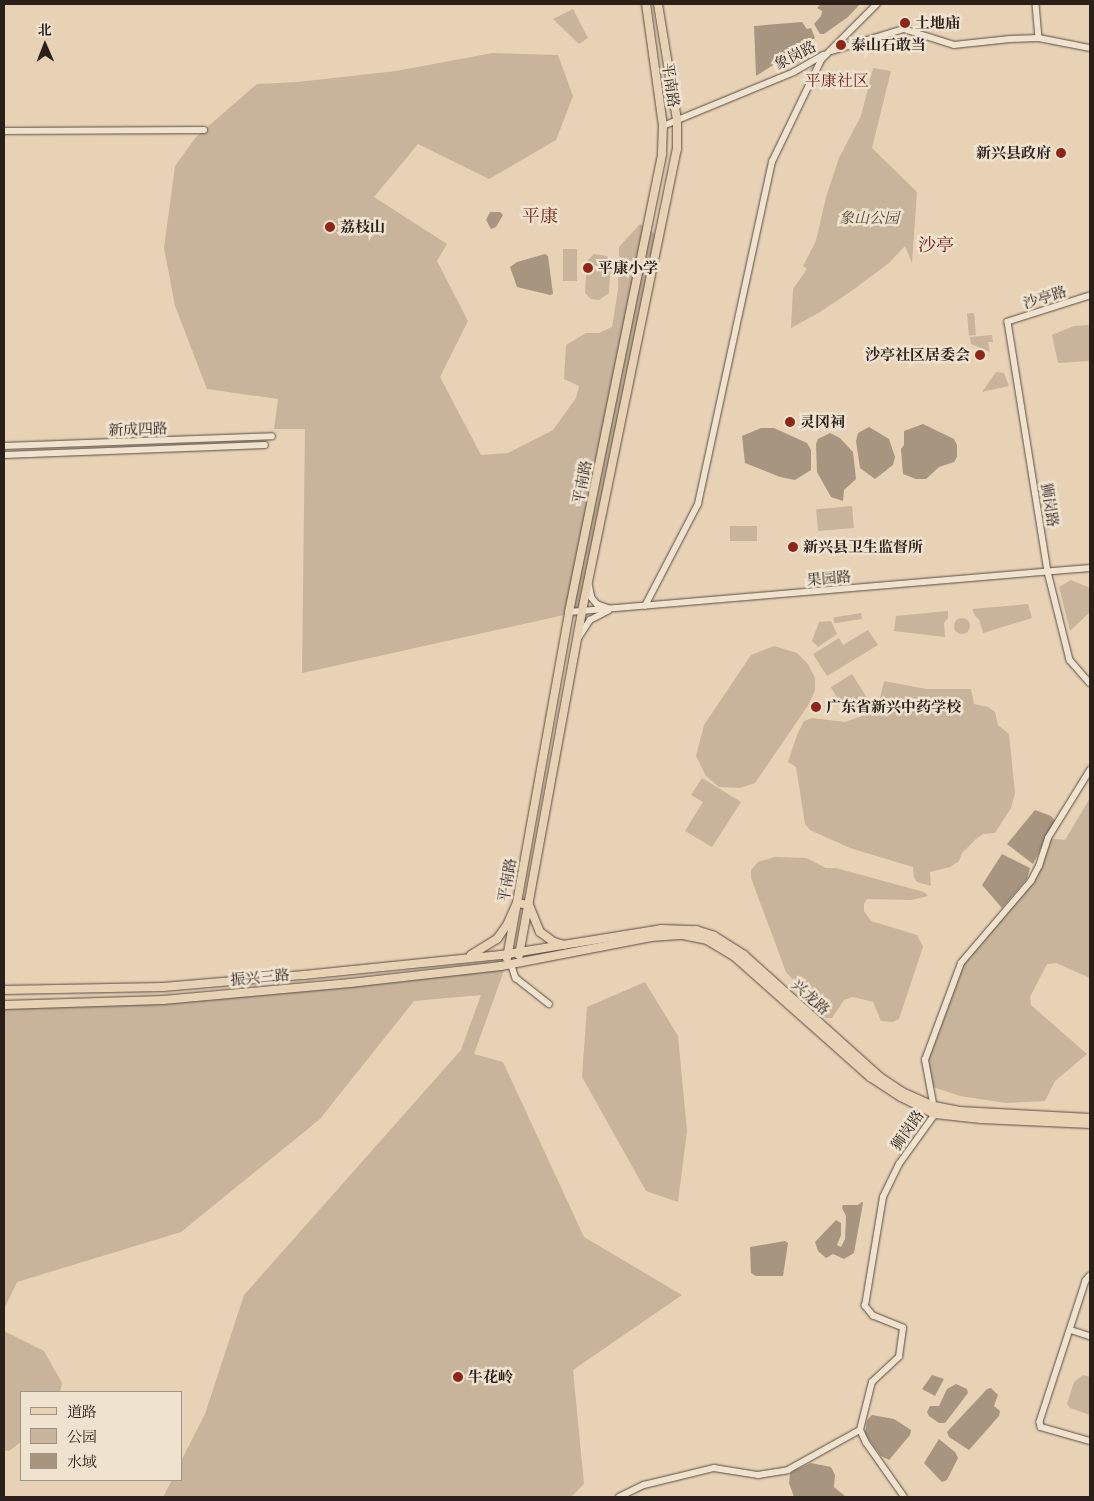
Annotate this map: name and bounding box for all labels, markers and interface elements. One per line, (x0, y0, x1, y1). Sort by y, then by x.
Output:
place label: 土地庙 (915, 14, 960, 32)
marker: 土地庙 (899, 17, 911, 29)
north arrow (20, 20, 70, 70)
text: 北 (38, 21, 52, 39)
place label: 泰山石敢当 (851, 36, 926, 54)
street label: 象岗路 (771, 37, 819, 73)
marker: 泰山石敢当 (835, 39, 847, 51)
street label: 平南路 (659, 61, 683, 109)
district label: 平康社区 (805, 70, 869, 90)
place label: 新兴县政府 (976, 144, 1051, 162)
marker: 新兴县政府 (1055, 147, 1067, 159)
district label: 平康 (522, 205, 558, 227)
park label: 象山公园 (839, 209, 899, 227)
place label: 荔枝山 (340, 218, 385, 236)
marker: 荔枝山 (324, 221, 336, 233)
district label: 沙亭 (918, 234, 954, 256)
place label: 平康小学 (598, 259, 658, 277)
marker: 平康小学 (582, 262, 594, 274)
street label: 沙亭路 (1021, 282, 1069, 312)
place label: 沙亭社区居委会 (865, 346, 970, 364)
marker: 沙亭社区居委会 (974, 349, 986, 361)
place label: 灵冈祠 (800, 413, 845, 431)
marker: 灵冈祠 (784, 416, 796, 428)
street label: 新成四路 (108, 419, 168, 439)
street label: 平南路 (569, 458, 595, 506)
street label: 狮岗路 (1038, 481, 1062, 529)
place label: 新兴县卫生监督所 (803, 538, 923, 556)
marker: 新兴县卫生监督所 (787, 541, 799, 553)
street label: 果园路 (806, 567, 852, 589)
place label: 广东省新兴中药学校 (826, 698, 961, 716)
marker: 广东省新兴中药学校 (810, 701, 822, 713)
street label: 平南路 (494, 856, 520, 904)
street label: 振兴三路 (229, 965, 291, 989)
street label: 兴龙路 (788, 975, 834, 1019)
street label: 狮岗路 (887, 1106, 927, 1154)
place label: 牛花岭 (468, 1368, 513, 1386)
marker: 牛花岭 (452, 1371, 464, 1383)
legend (20, 1391, 182, 1481)
text: 道路 (67, 1402, 97, 1421)
text: 公园 (67, 1427, 97, 1446)
text: 水域 (67, 1452, 97, 1471)

